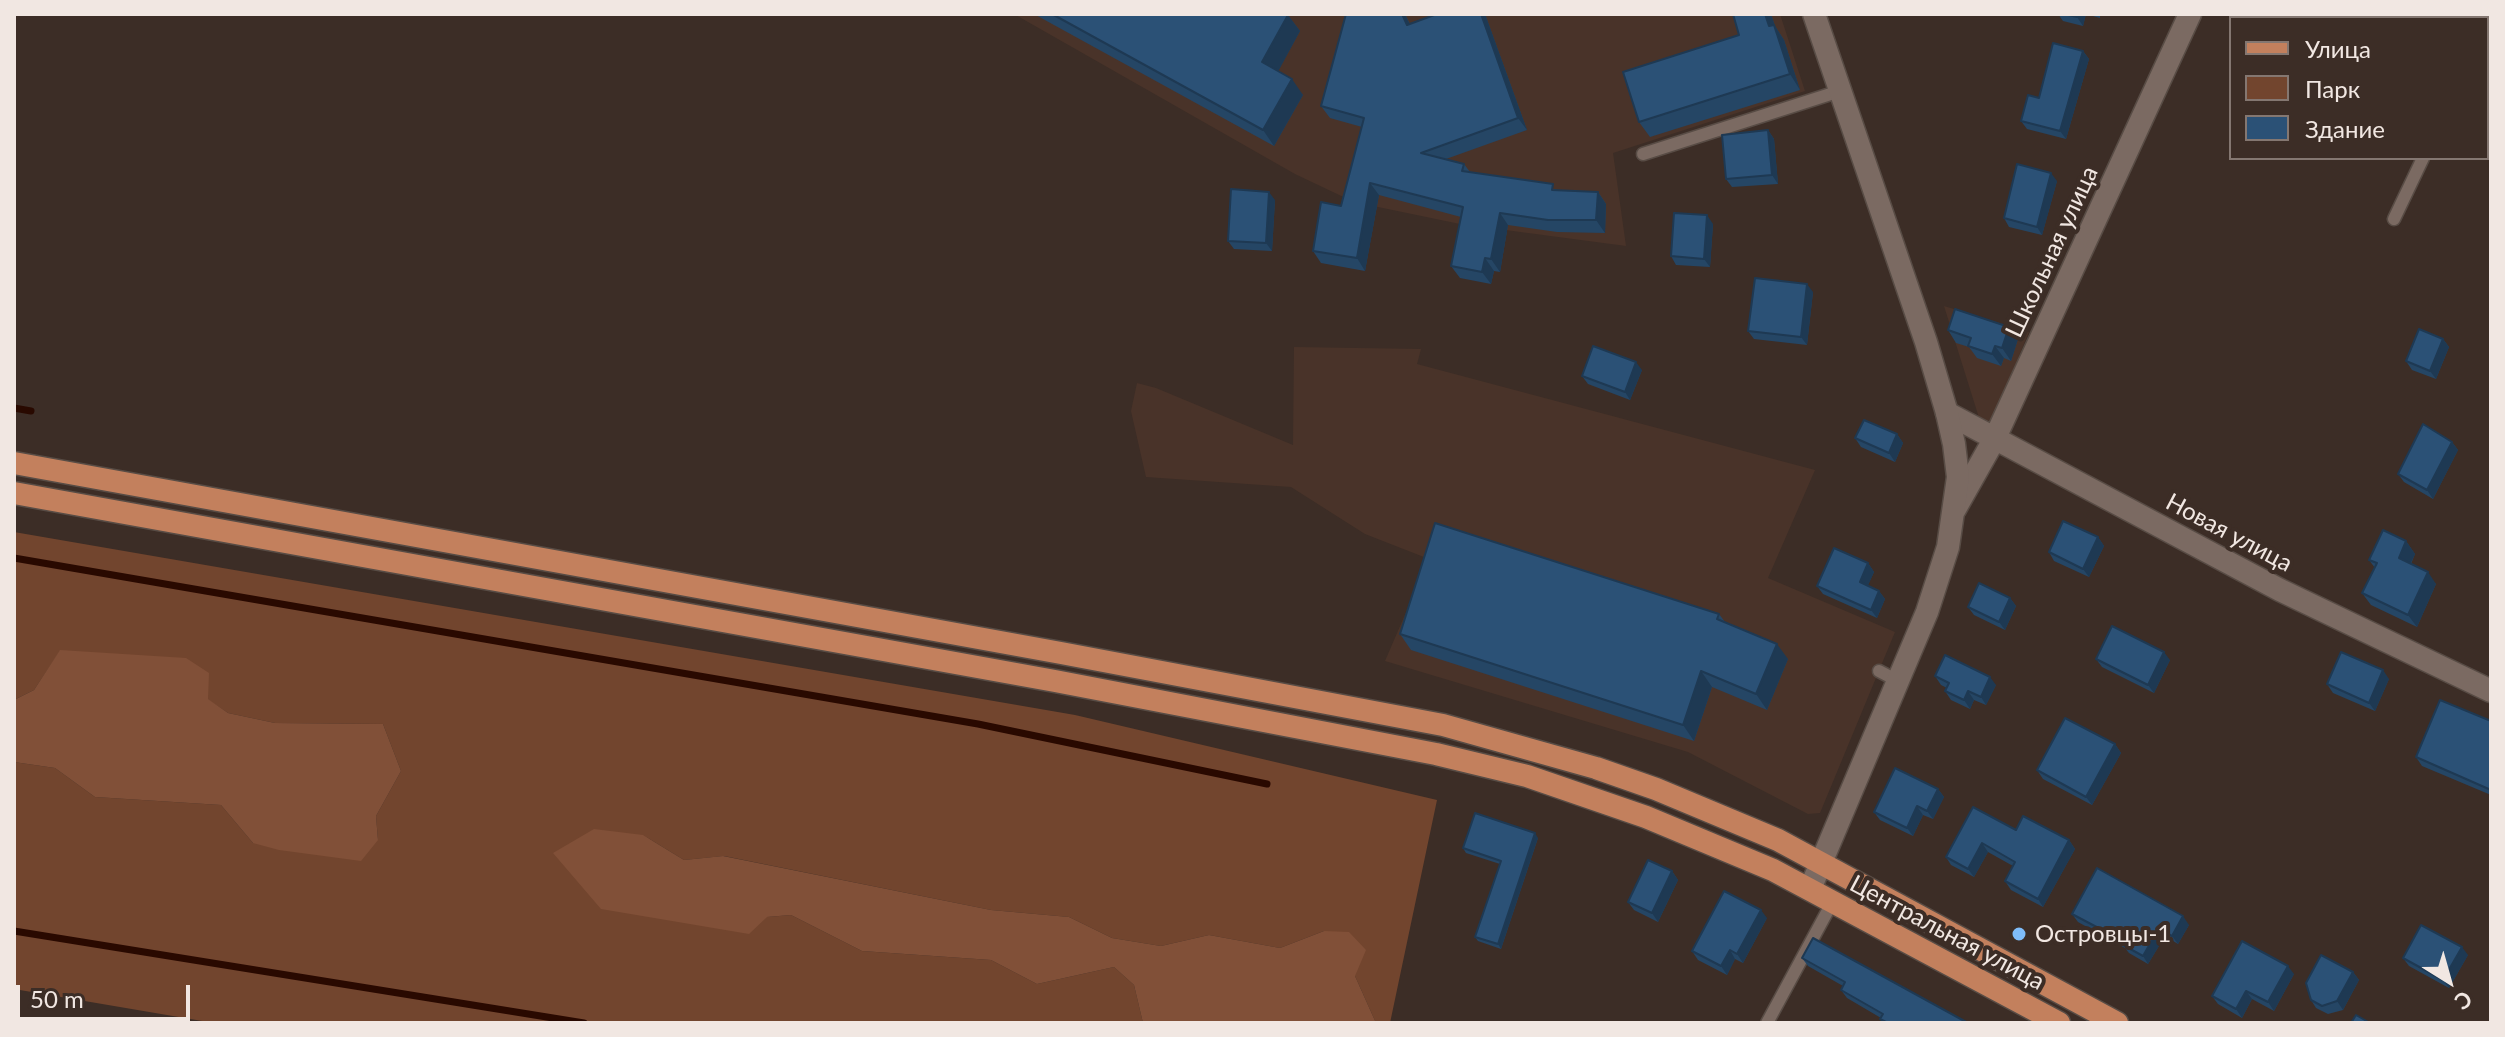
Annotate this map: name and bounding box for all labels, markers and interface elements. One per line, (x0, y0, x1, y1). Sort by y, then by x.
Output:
legend (2229, 16, 2489, 160)
text: Улица (2305, 34, 2371, 63)
text: Парк (2305, 74, 2360, 103)
text: Здание (2305, 114, 2385, 143)
street label: Школьная улица (2000, 162, 2104, 342)
street label: Новая улица (2161, 488, 2297, 578)
street label: Центральная улица (1845, 870, 2049, 996)
place label: Островцы-1 (2035, 920, 2171, 948)
marker: Островцы-1 (2010, 925, 2028, 943)
north arrow (2409, 941, 2489, 1021)
scale bar (20, 969, 194, 1019)
text: 50 m (30, 984, 84, 1013)
text: С (2450, 985, 2478, 1016)

